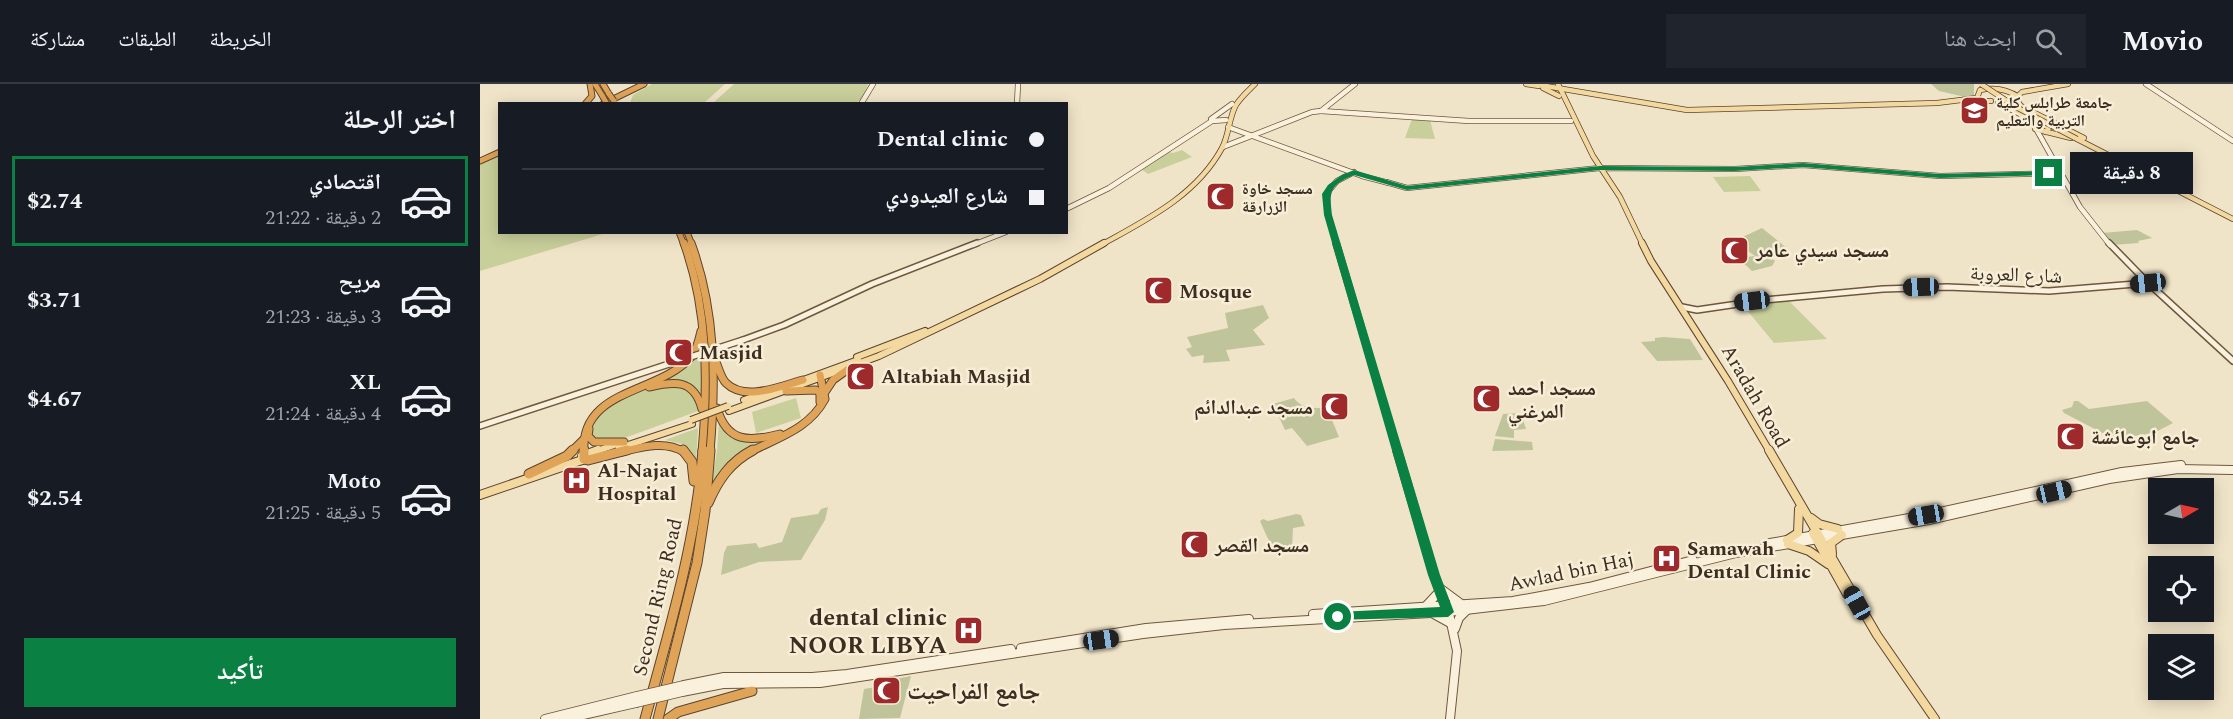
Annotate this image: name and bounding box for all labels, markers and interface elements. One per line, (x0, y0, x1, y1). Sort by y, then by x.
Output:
search box (1666, 14, 2086, 68)
text: Movio (2122, 20, 2203, 63)
text: ابحث هنا (1944, 23, 2017, 56)
text: مشاركة (30, 24, 85, 56)
text: الطبقات (118, 24, 177, 56)
text: الخريطة (210, 24, 271, 56)
icon: search (2032, 25, 2065, 58)
place label: جامعة طرابلس كلية التربية والتعليم (1996, 91, 2112, 133)
school or university icon: جامعة طرابلس كلية التربية والتعليم (1959, 95, 1991, 127)
text: اختر الرحلة (343, 99, 456, 141)
text: Dental clinic (877, 123, 1008, 156)
callout: 8 دقيقة (2070, 152, 2193, 194)
text: 8 دقيقة (2102, 158, 2161, 188)
route end (2035, 159, 2062, 186)
text: اقتصادي (309, 166, 381, 199)
icon: car (399, 174, 453, 228)
place label: مسجد خاوة الزرارقة (1242, 177, 1313, 219)
text: شارع العيدودي (885, 180, 1008, 213)
mosque icon: مسجد خاوة الزرارقة (1205, 181, 1237, 213)
text: $2.74 (27, 185, 82, 218)
text: 2 دقيقة · 21:22 (265, 203, 381, 233)
mosque icon: مسجد سيدي عامر (1719, 234, 1751, 266)
place label: مسجد سيدي عامر (1755, 236, 1889, 266)
street label: شارع العروبة (1969, 258, 2063, 292)
text: مريح (338, 265, 381, 298)
car (2129, 272, 2167, 294)
icon: car (399, 273, 453, 327)
mosque icon: Mosque (1142, 275, 1174, 307)
place label: Mosque (1179, 277, 1252, 307)
car (1903, 277, 1939, 297)
text: $3.71 (27, 284, 82, 317)
car (1733, 290, 1771, 312)
text: 3 دقيقة · 21:23 (265, 302, 381, 332)
mosque icon: Masjid (662, 336, 694, 368)
place label: Masjid (699, 338, 763, 368)
street label: Aradah Road (1713, 339, 1797, 454)
mosque icon: Altabiah Masjid (844, 360, 876, 392)
place label: Altabiah Masjid (881, 362, 1031, 392)
text: XL (350, 366, 381, 399)
icon: car (399, 372, 453, 426)
place label: مسجد احمد المرغني (1508, 374, 1596, 427)
text: $4.67 (27, 383, 82, 416)
mosque icon: مسجد احمد المرغني (1471, 383, 1503, 415)
mosque icon: مسجد عبدالدائم (1318, 391, 1350, 423)
place label: مسجد عبدالدائم (1194, 393, 1313, 423)
text: 4 دقيقة · 21:24 (265, 399, 381, 429)
mosque icon: جامع ابوعائشة (2054, 421, 2086, 453)
place label: جامع ابوعائشة (2091, 423, 2200, 453)
place label: Al-Najat Hospital (597, 456, 678, 509)
text: Moto (327, 465, 381, 498)
hospital icon: Al-Najat Hospital (560, 465, 592, 497)
icon: car (399, 471, 453, 525)
north arrow (2148, 478, 2214, 544)
map controls (2148, 478, 2214, 700)
car (2034, 479, 2074, 505)
text: $2.54 (27, 482, 82, 515)
text: 5 دقيقة · 21:25 (265, 498, 381, 528)
car (1907, 503, 1945, 527)
street label: Second Ring Road (625, 515, 691, 679)
mosque icon: مسجد القصر (1178, 529, 1210, 561)
place label: مسجد القصر (1214, 531, 1309, 561)
place label: Samawah Dental Clinic (1687, 534, 1811, 587)
hospital icon: Samawah Dental Clinic (1650, 543, 1682, 575)
street label: Awlad bin Haj (1506, 544, 1637, 600)
button: locate (2148, 556, 2214, 622)
car (1840, 583, 1874, 623)
place label: dental clinic NOOR LIBYA (789, 600, 947, 664)
route start (1324, 603, 1351, 630)
hospital icon: dental clinic NOOR LIBYA (952, 615, 984, 647)
car (1082, 629, 1120, 651)
button: layers (2148, 634, 2214, 700)
button: تأكيد (24, 638, 456, 707)
place label: جامع الفراحيت (907, 674, 1040, 710)
mosque icon: جامع الفراحيت (870, 675, 902, 707)

